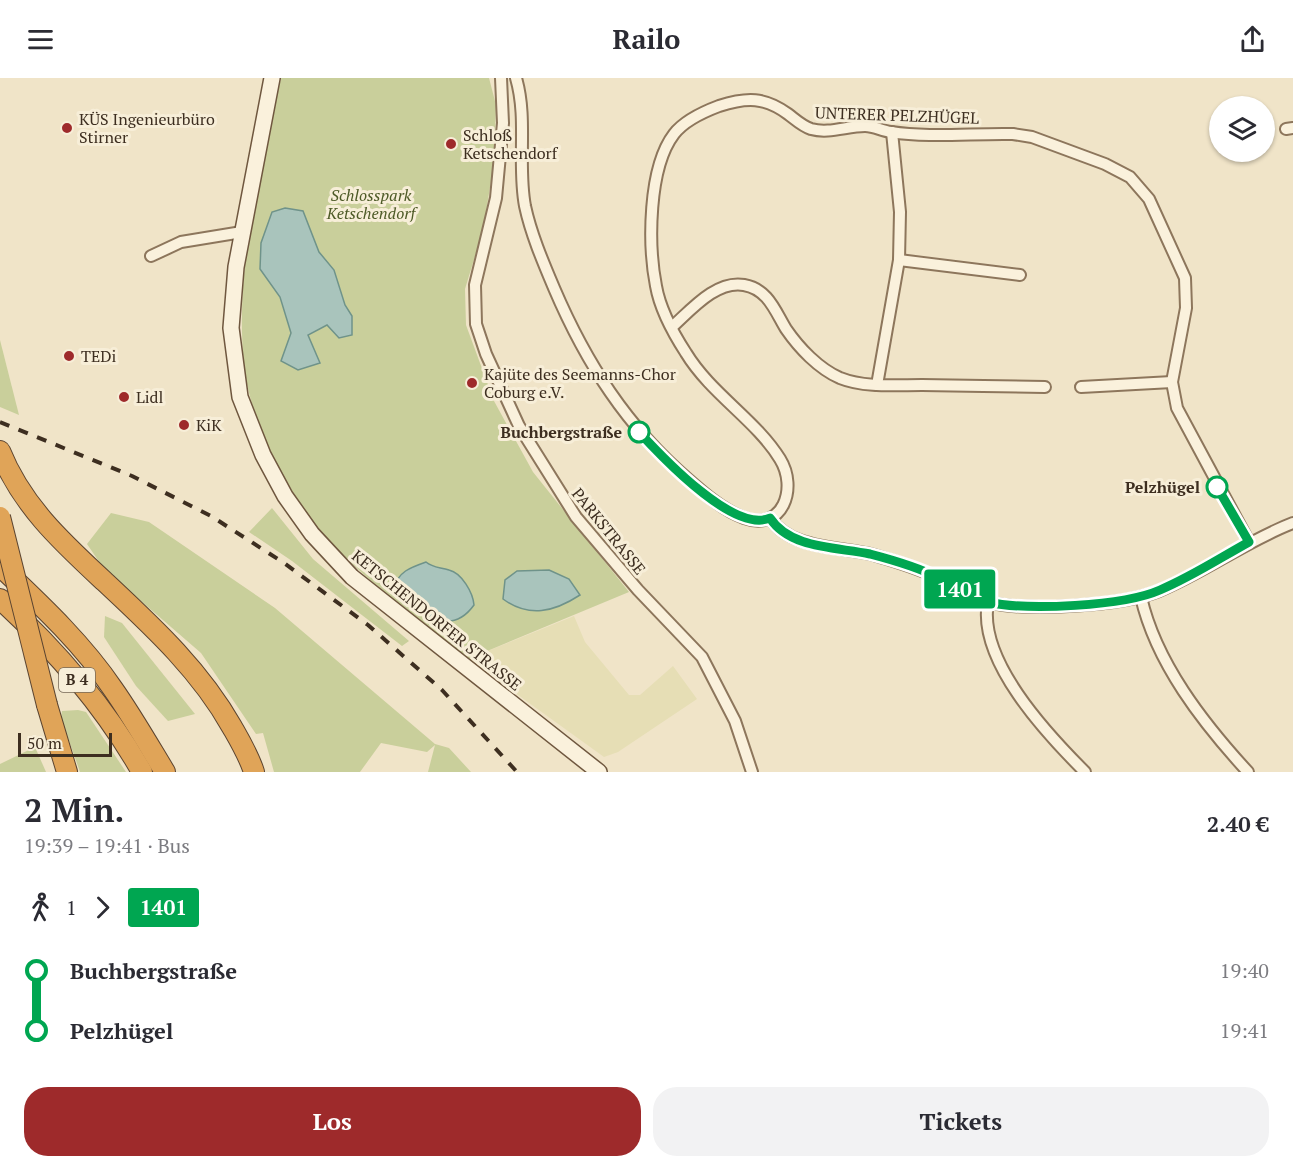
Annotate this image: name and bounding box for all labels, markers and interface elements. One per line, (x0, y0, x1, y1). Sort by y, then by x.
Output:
text: Railo (613, 21, 680, 57)
icon: menu (24, 23, 57, 56)
icon: share (1236, 23, 1269, 56)
map controls (1209, 96, 1275, 162)
button: layers (1209, 96, 1275, 162)
street label: UNTERER PELZHÜGEL (815, 101, 980, 129)
place label: KÜS Ingenieurbüro Stirner (79, 108, 215, 148)
marker: KÜS Ingenieurbüro Stirner (60, 121, 74, 135)
place label: Schloß Ketschendorf (463, 124, 559, 164)
marker: Schloß Ketschendorf (444, 137, 458, 151)
park label: Schlosspark Ketschendorf (326, 184, 418, 224)
place label: TEDi (81, 345, 117, 367)
marker: TEDi (62, 349, 76, 363)
place label: Kajüte des Seemanns-Chor Coburg e.V. (484, 363, 677, 403)
marker: Kajüte des Seemanns-Chor Coburg e.V. (465, 376, 479, 390)
place label: Lidl (136, 386, 163, 408)
marker: Lidl (117, 390, 131, 404)
place label: KiK (196, 414, 222, 436)
marker: KiK (177, 418, 191, 432)
place label: Buchbergstraße (501, 421, 622, 443)
marker: Buchbergstraße (628, 421, 650, 443)
place label: Pelzhügel (1125, 476, 1200, 498)
marker: Pelzhügel (1206, 476, 1228, 498)
street label: PARKSTRASSE (567, 483, 651, 579)
street label: KETSCHENDORFER STRASSE (347, 545, 527, 695)
line badge: 1401 (918, 570, 1002, 608)
text: 1401 (936, 575, 984, 603)
road number: B 4 (59, 668, 95, 692)
scale bar (18, 730, 112, 758)
text: 50 m (27, 732, 62, 754)
text: 2 Min. (24, 788, 124, 831)
text: 2.40 € (1207, 809, 1269, 838)
text: 19:39 – 19:41 · Bus (24, 832, 190, 859)
icon: walk (24, 891, 57, 924)
icon: forward (86, 891, 119, 924)
text: 1401 (140, 893, 187, 921)
text: 1 (66, 894, 77, 921)
text: Buchbergstraße (70, 956, 237, 985)
text: 19:40 (1220, 957, 1269, 984)
text: Pelzhügel (70, 1016, 173, 1045)
text: 19:41 (1220, 1017, 1269, 1044)
button: Los (24, 1087, 641, 1156)
button: Tickets (653, 1087, 1269, 1156)

